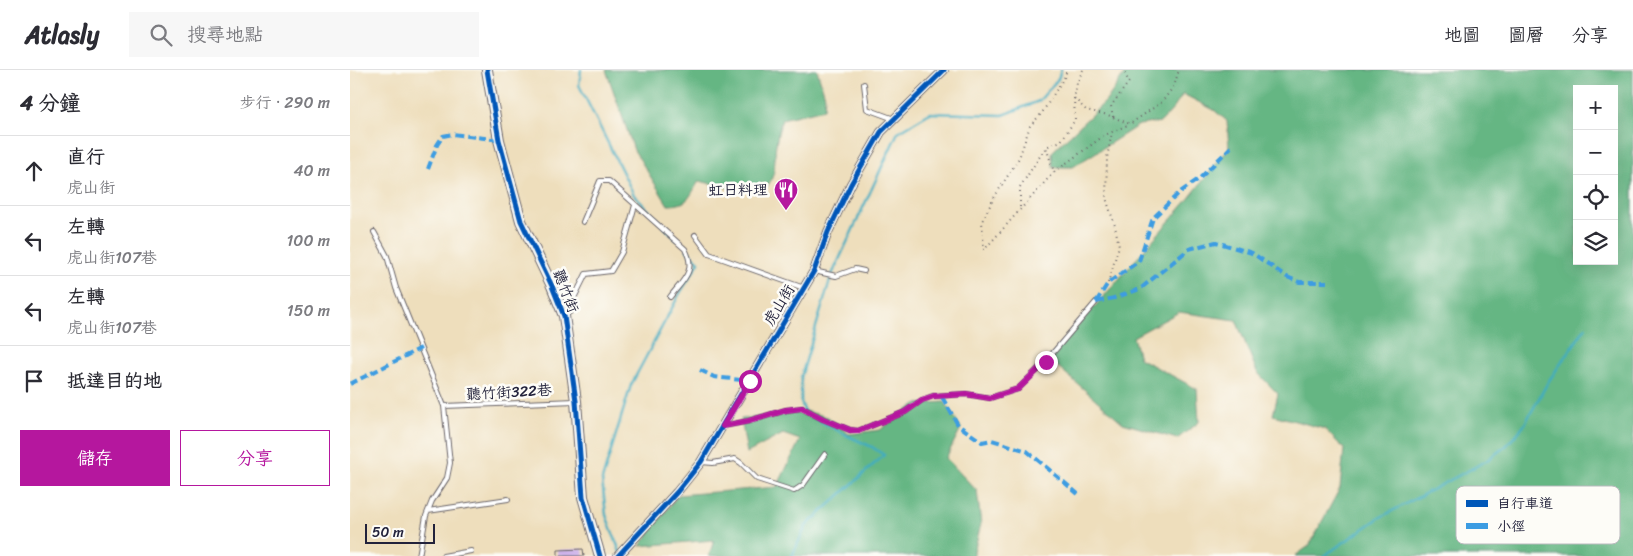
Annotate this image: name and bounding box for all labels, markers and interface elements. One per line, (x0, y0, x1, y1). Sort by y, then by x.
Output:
search box (129, 12, 479, 57)
text: Atlasly (25, 14, 99, 56)
text: 搜尋地點 (187, 18, 263, 51)
text: 地圖 (1444, 19, 1480, 51)
text: 圖層 (1508, 19, 1544, 51)
text: 分享 (1572, 19, 1608, 51)
icon: search (147, 21, 175, 49)
text: 4 分鐘 (20, 84, 81, 122)
map controls (1573, 85, 1618, 265)
button: + (1573, 85, 1618, 130)
text: 步行 · 290 m (240, 88, 330, 117)
button: − (1573, 130, 1618, 175)
text: 直行 (67, 140, 105, 173)
text: 40 m (293, 156, 330, 185)
icon: ahead (20, 157, 48, 185)
text: 虎山街 (67, 173, 115, 202)
button: locate (1573, 175, 1618, 220)
place label: 虹日料理 (708, 177, 768, 203)
restaurant icon: 虹日料理 (773, 177, 799, 211)
text: 左轉 (67, 210, 105, 243)
button: layers (1573, 220, 1618, 265)
text: 100 m (286, 226, 330, 255)
icon: left (20, 227, 48, 255)
text: 虎山街107巷 (67, 243, 157, 272)
street label: 聽竹街 (546, 265, 586, 317)
street label: 虎山街 (756, 279, 802, 331)
text: 左轉 (67, 280, 105, 313)
text: 150 m (287, 296, 330, 325)
icon: left (20, 297, 48, 325)
text: 虎山街107巷 (67, 313, 157, 342)
route end (1035, 351, 1058, 374)
text: 抵達目的地 (67, 364, 162, 397)
icon: arrive (20, 367, 48, 395)
route start (739, 370, 762, 393)
street label: 聽竹街322巷 (466, 377, 552, 407)
button: 儲存 (20, 430, 170, 486)
button: 分享 (180, 430, 330, 486)
legend (1456, 486, 1620, 544)
text: 自行車道 (1497, 491, 1553, 516)
text: 小徑 (1497, 514, 1525, 539)
text: 50 m (372, 520, 404, 545)
scale bar (365, 521, 435, 544)

